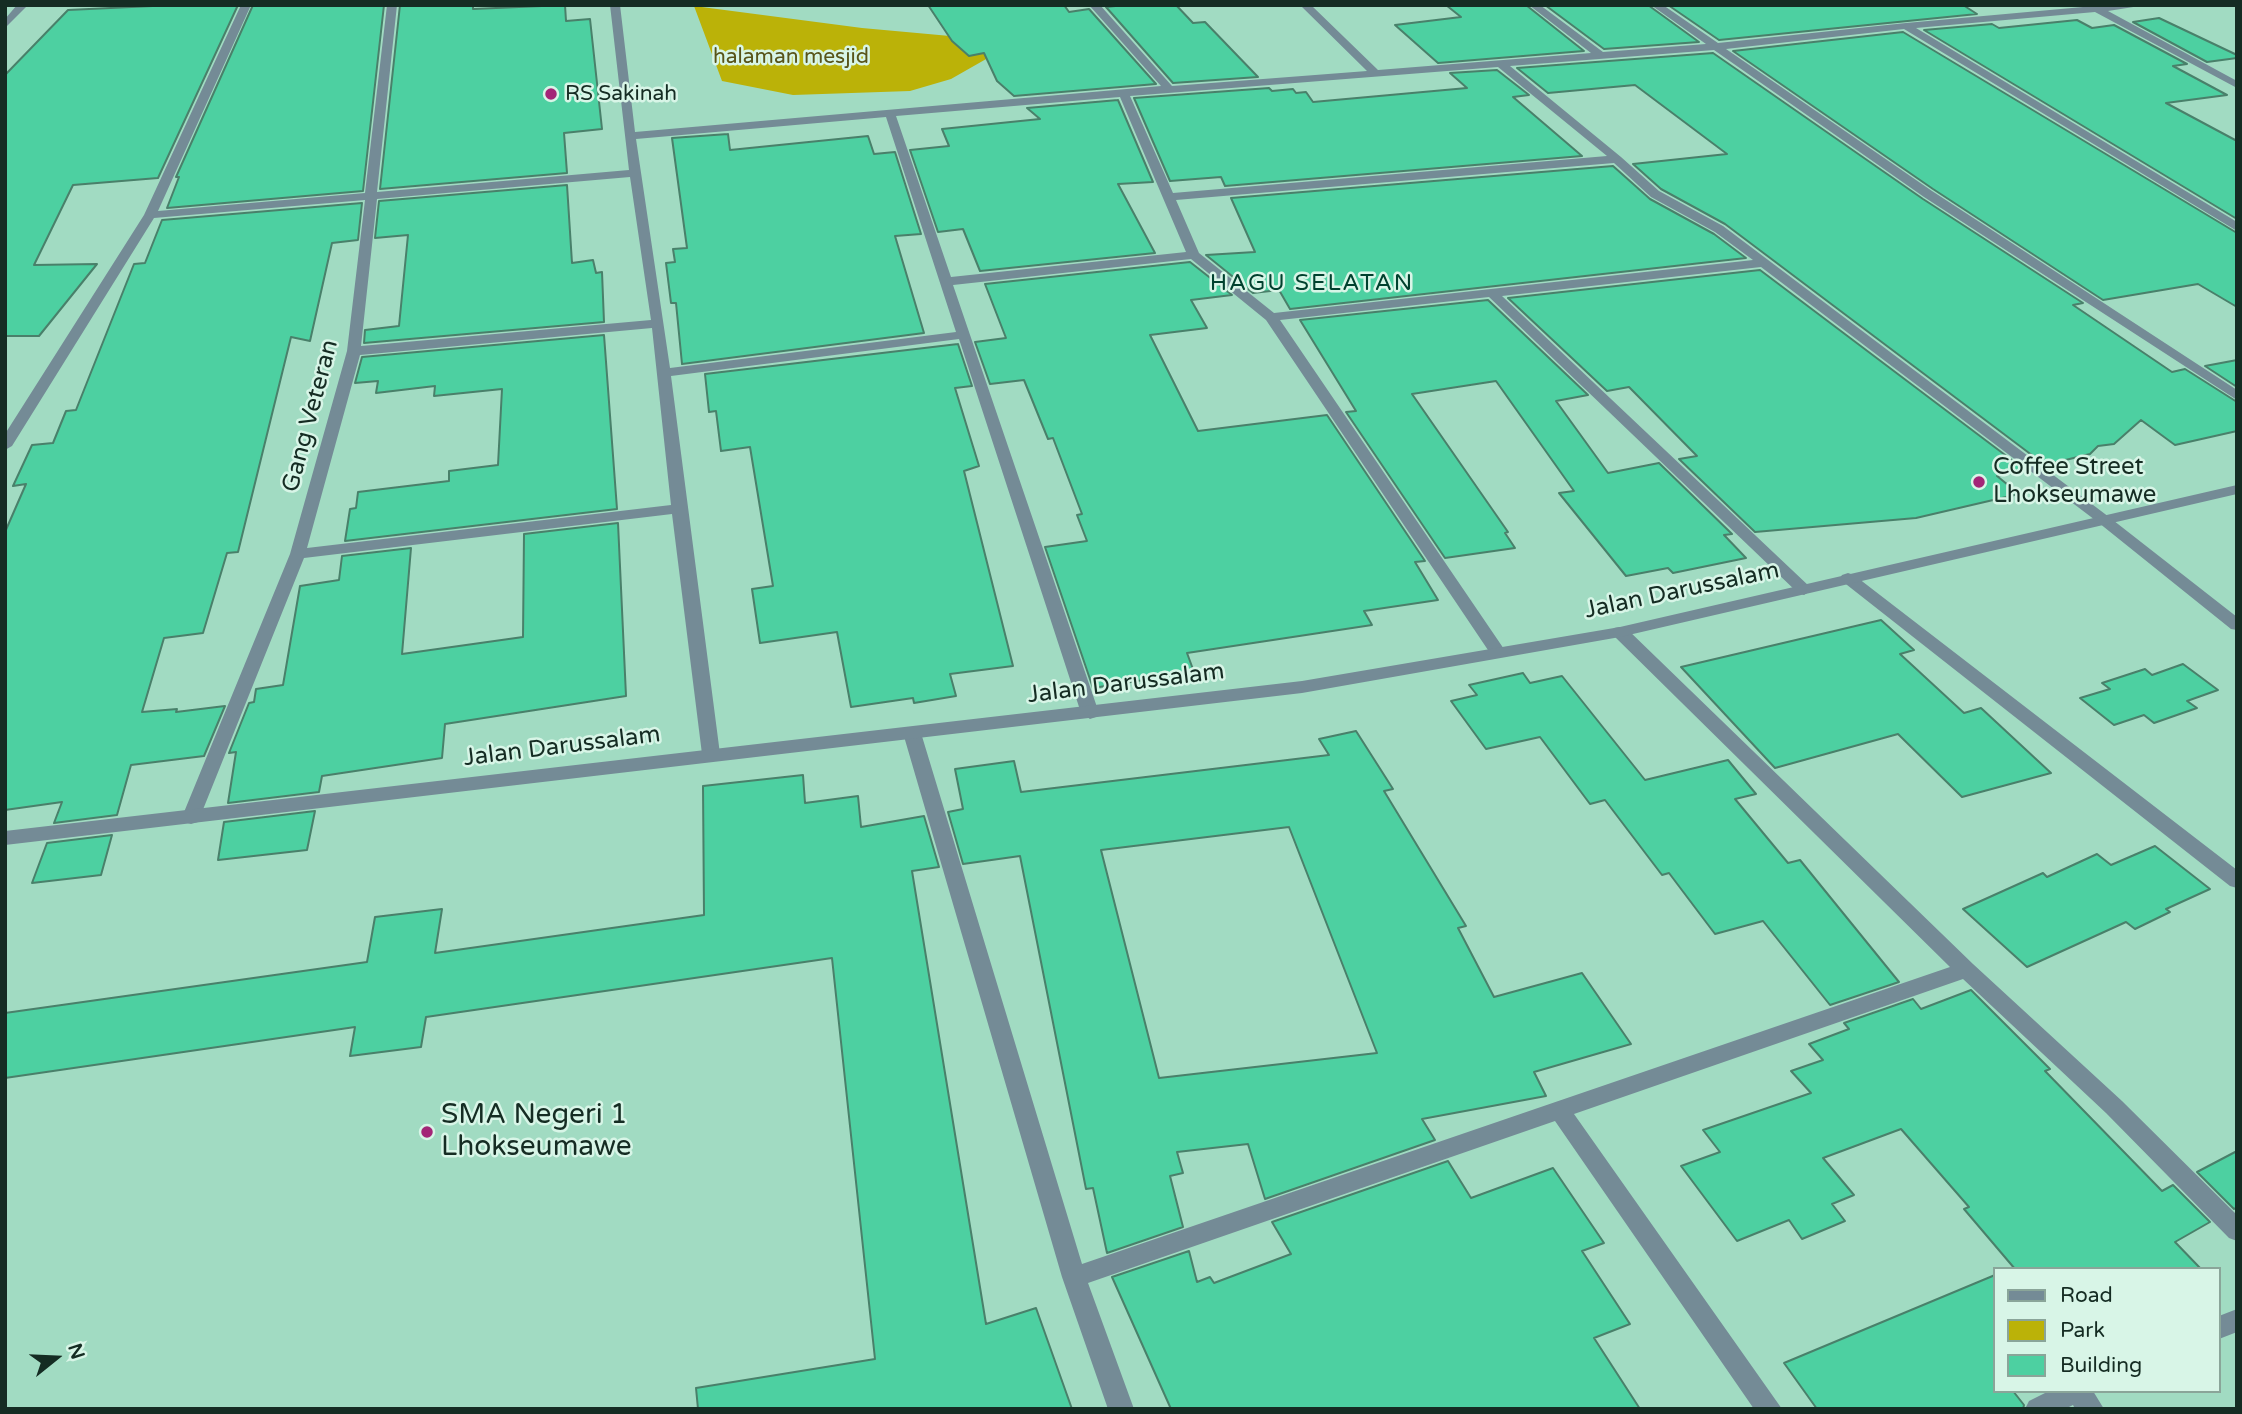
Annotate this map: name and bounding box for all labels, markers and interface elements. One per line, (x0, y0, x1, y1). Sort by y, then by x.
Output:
park label: halaman mesjid (713, 44, 869, 70)
place label: RS Sakinah (565, 81, 677, 107)
marker: RS Sakinah (543, 86, 559, 102)
district label: HAGU SELATAN (1211, 270, 1413, 298)
street label: Gang Veteran (277, 337, 345, 495)
place label: Coffee Street Lhokseumawe (1993, 454, 2156, 510)
marker: Coffee Street Lhokseumawe (1971, 474, 1987, 490)
street label: Jalan Darussalam (1582, 556, 1782, 626)
street label: Jalan Darussalam (1026, 658, 1226, 710)
street label: Jalan Darussalam (462, 721, 662, 773)
place label: SMA Negeri 1 Lhokseumawe (441, 1099, 632, 1165)
marker: SMA Negeri 1 Lhokseumawe (419, 1124, 435, 1140)
legend (1994, 1267, 2221, 1393)
text: Road (2060, 1283, 2113, 1308)
text: Park (2060, 1318, 2105, 1343)
north arrow (21, 1323, 91, 1393)
text: N (63, 1341, 89, 1362)
text: Building (2060, 1353, 2142, 1378)

